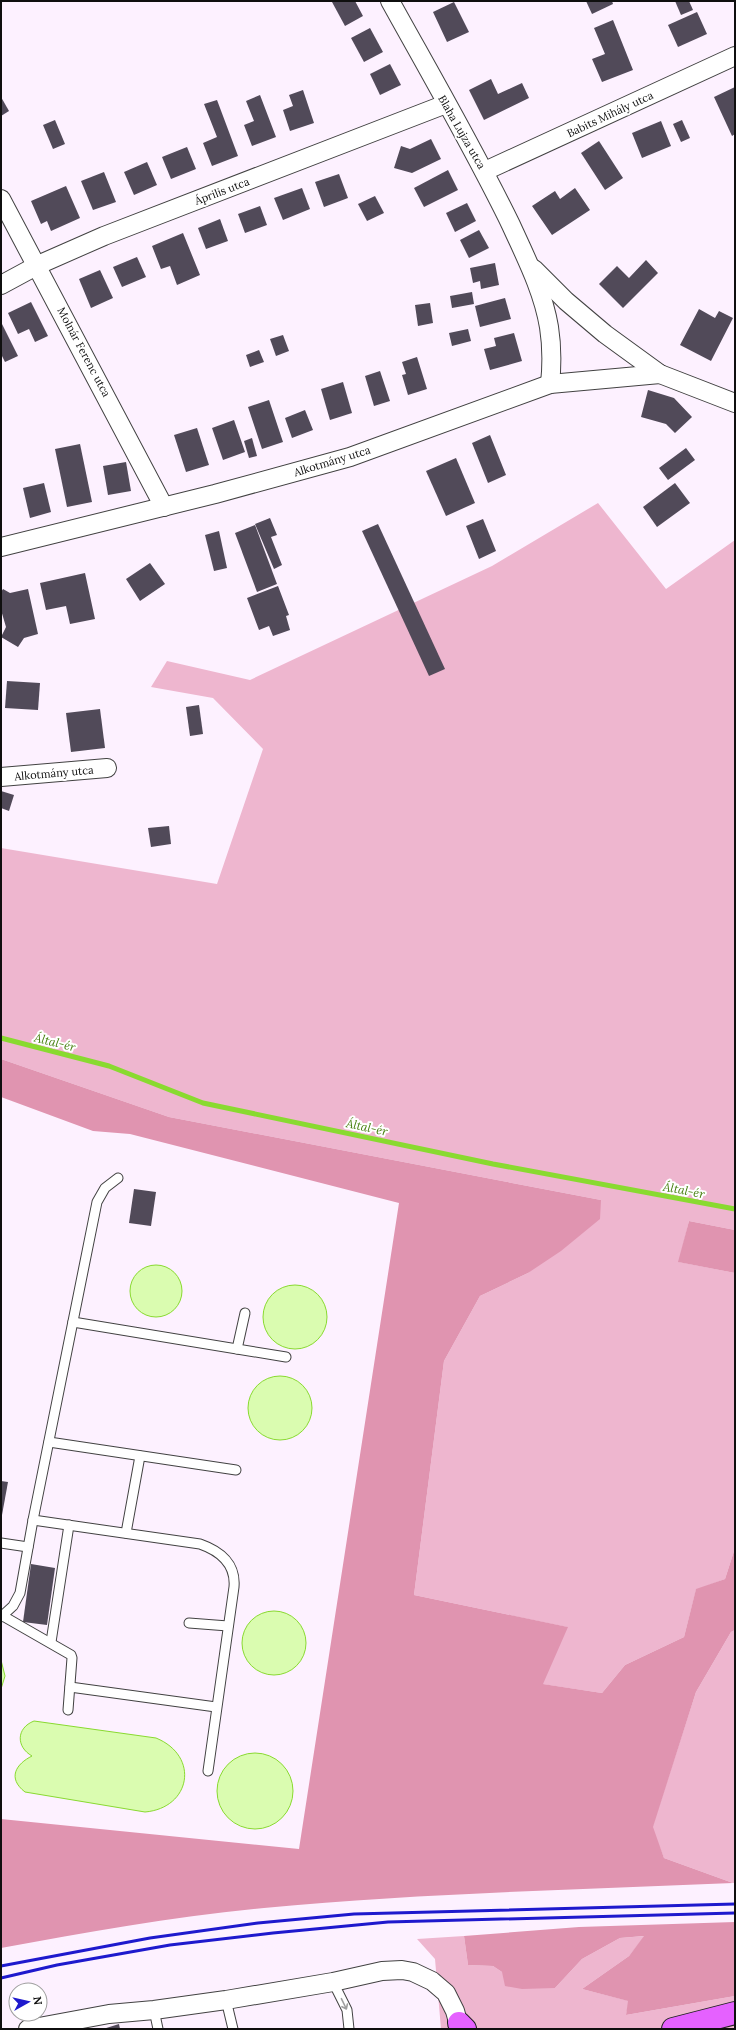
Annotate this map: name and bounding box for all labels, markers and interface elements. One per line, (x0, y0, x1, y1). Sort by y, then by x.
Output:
street label: Babits Mihály utca (565, 88, 656, 140)
street label: Blaha Lujza utca (435, 93, 489, 172)
street label: Április utca (192, 174, 252, 208)
street label: Molnár Ferenc utca (54, 305, 114, 400)
street label: Alkotmány utca (291, 443, 372, 480)
street label: Alkotmány utca (13, 763, 95, 784)
water label: Által-ér (32, 1029, 78, 1054)
water label: Által-ér (344, 1115, 390, 1139)
water label: Által-ér (661, 1178, 707, 1201)
north arrow (8, 1982, 48, 2022)
text: N (30, 1995, 45, 2006)
one-way arrow (341, 1998, 348, 2010)

